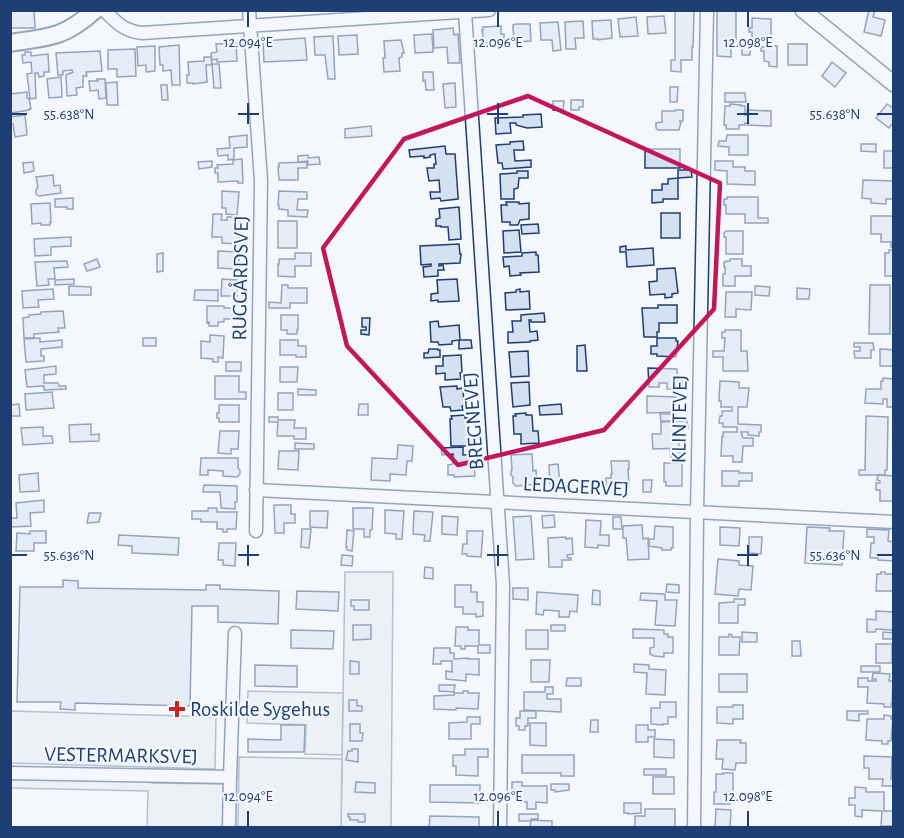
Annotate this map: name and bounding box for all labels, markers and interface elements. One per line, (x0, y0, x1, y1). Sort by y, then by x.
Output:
text: 12.094°E (223, 35, 273, 50)
text: 12.096°E (473, 35, 523, 50)
text: 12.098°E (723, 35, 773, 50)
text: 55.638°N (44, 107, 94, 122)
text: 55.638°N (810, 107, 860, 122)
street label: RUGGÅRDSVEJ (227, 215, 252, 341)
street label: BREGNEVEJ (460, 371, 487, 471)
street label: KLINTEVEJ (668, 374, 691, 464)
street label: LEDAGERVEJ (522, 473, 630, 500)
text: 55.636°N (44, 548, 94, 563)
text: 55.636°N (810, 548, 860, 563)
place label: Roskilde Sygehus (190, 699, 330, 720)
marker: Roskilde Sygehus (168, 700, 186, 718)
street label: VESTERMARKSVEJ (44, 744, 198, 767)
text: 12.094°E (223, 789, 273, 804)
text: 12.096°E (473, 789, 523, 804)
text: 12.098°E (723, 789, 773, 804)

